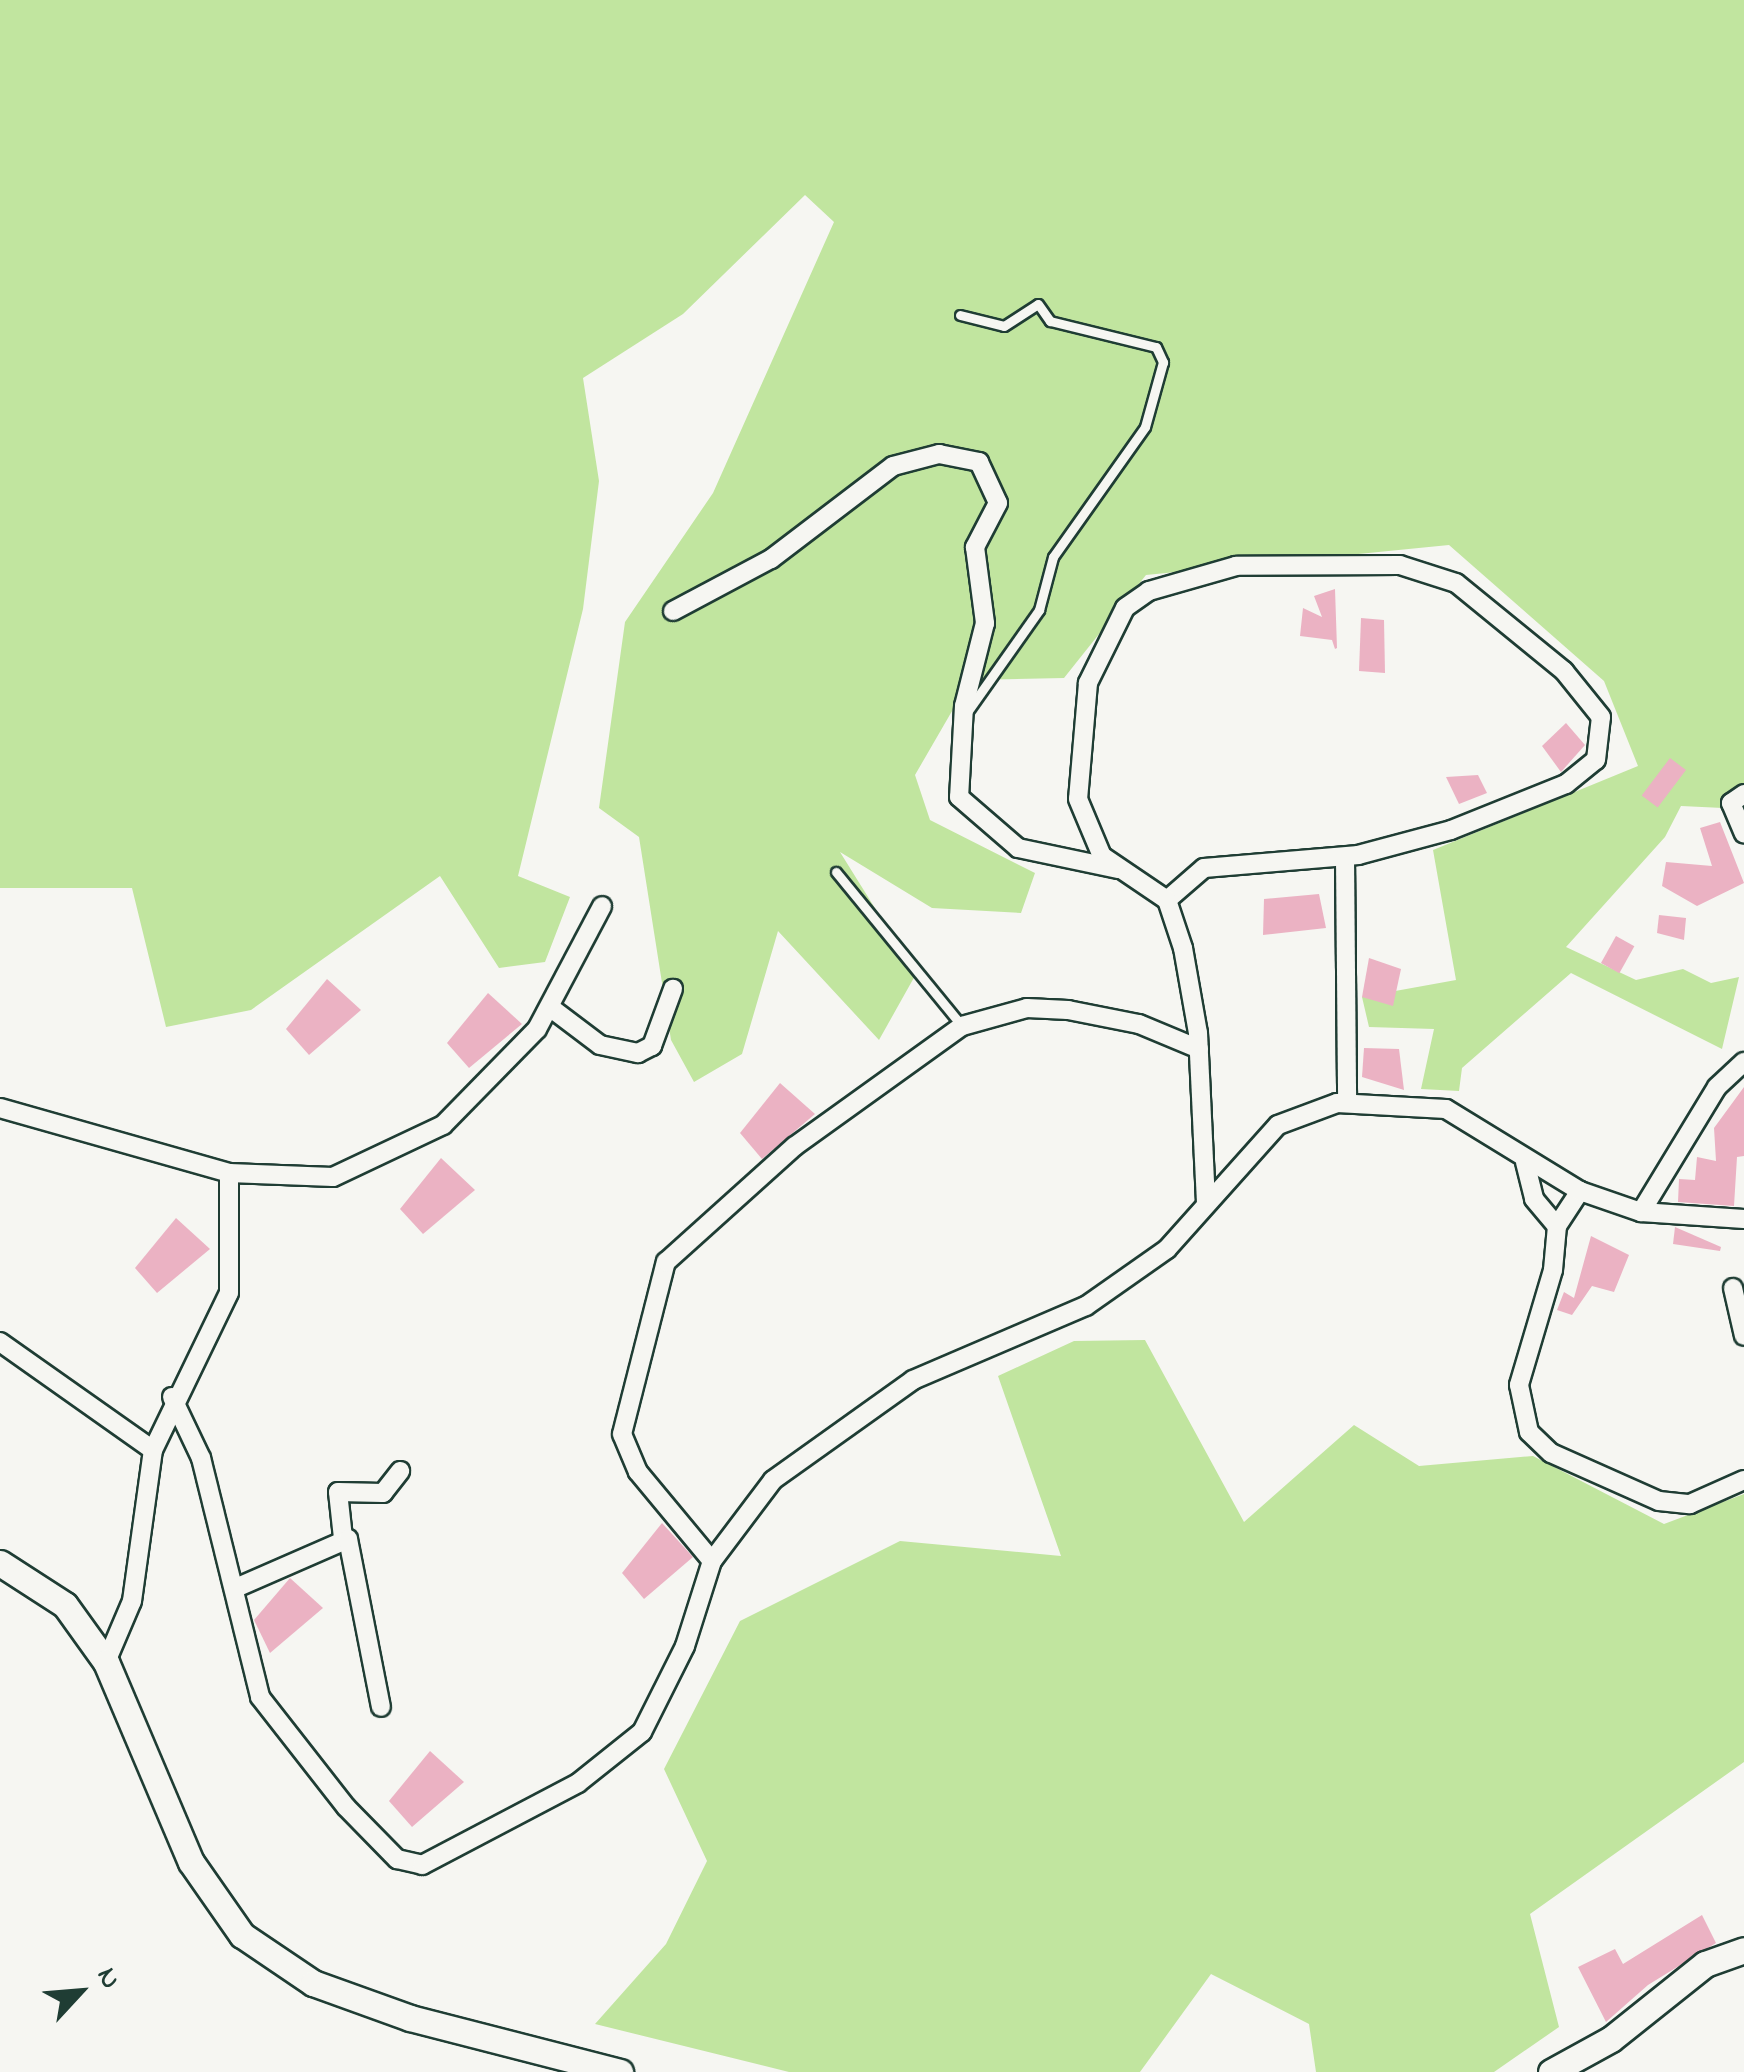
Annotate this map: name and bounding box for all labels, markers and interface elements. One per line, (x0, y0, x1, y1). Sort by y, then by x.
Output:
north arrow (30, 1942, 130, 2042)
text: N (85, 1961, 130, 1996)

